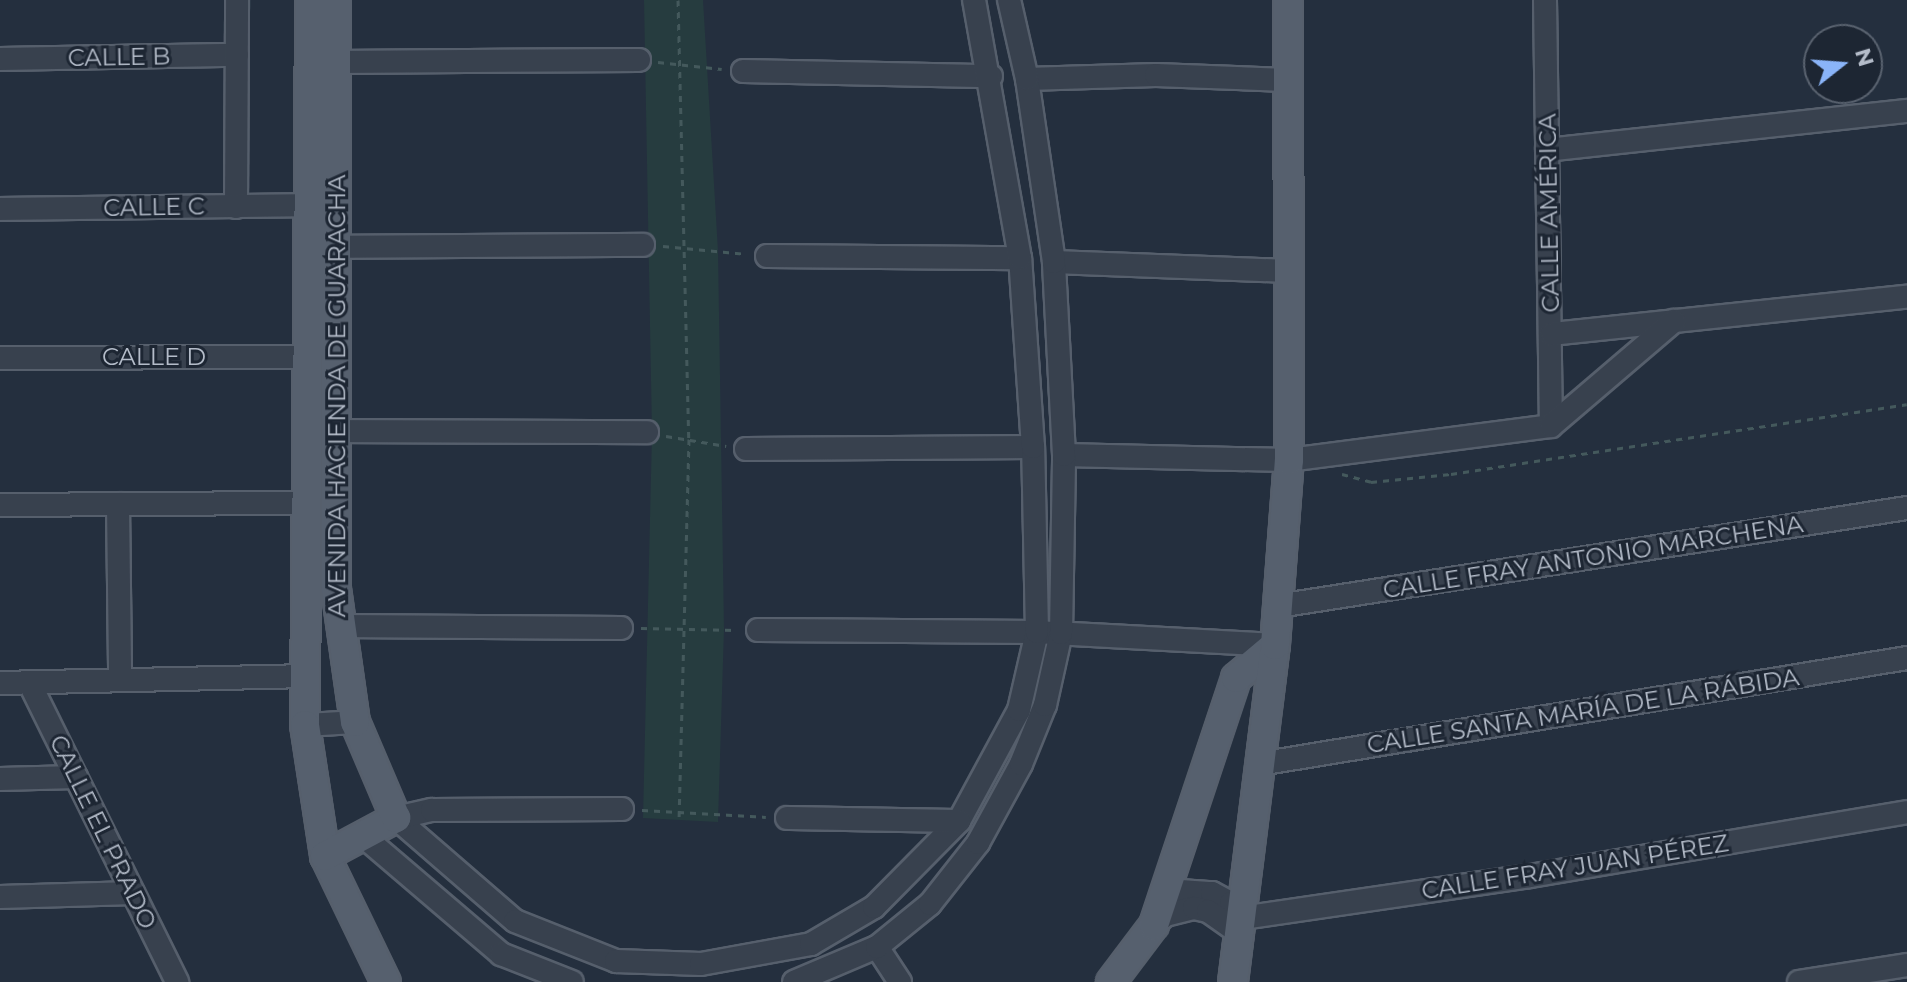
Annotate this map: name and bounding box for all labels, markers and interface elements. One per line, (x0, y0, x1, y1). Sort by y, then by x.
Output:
north arrow (1803, 24, 1883, 104)
street label: CALLE B (68, 42, 170, 72)
text: N (1849, 45, 1880, 70)
street label: CALLE AMÉRICA (1533, 113, 1565, 313)
street label: AVENIDA HACIENDA DE GUARACHA (323, 175, 351, 617)
street label: CALLE C (103, 192, 205, 222)
street label: CALLE D (102, 343, 206, 371)
street label: CALLE FRAY ANTONIO MARCHENA (1381, 510, 1805, 604)
street label: CALLE SANTA MARÍA DE LA RÁBIDA (1365, 663, 1801, 759)
street label: CALLE EL PRADO (44, 730, 162, 934)
street label: CALLE FRAY JUAN PÉREZ (1419, 829, 1731, 905)

